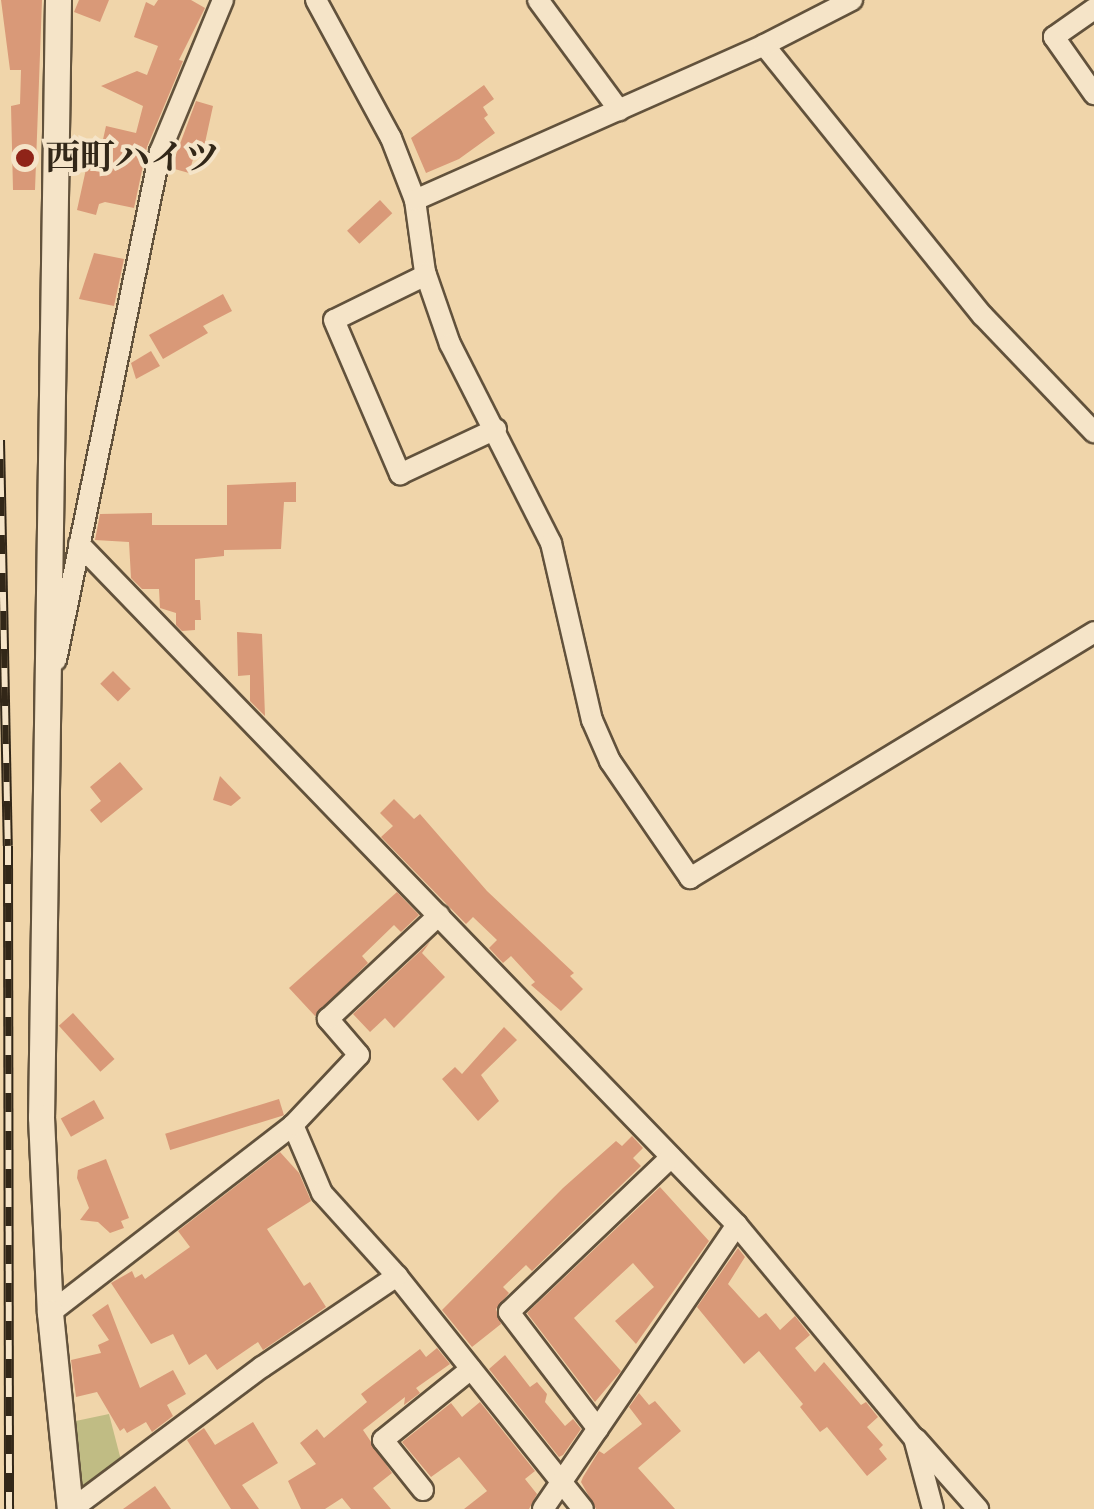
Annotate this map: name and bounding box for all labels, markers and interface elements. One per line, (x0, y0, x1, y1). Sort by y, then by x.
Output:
place label: 西町ハイツ (45, 137, 220, 179)
marker: 西町ハイツ (14, 147, 36, 169)

